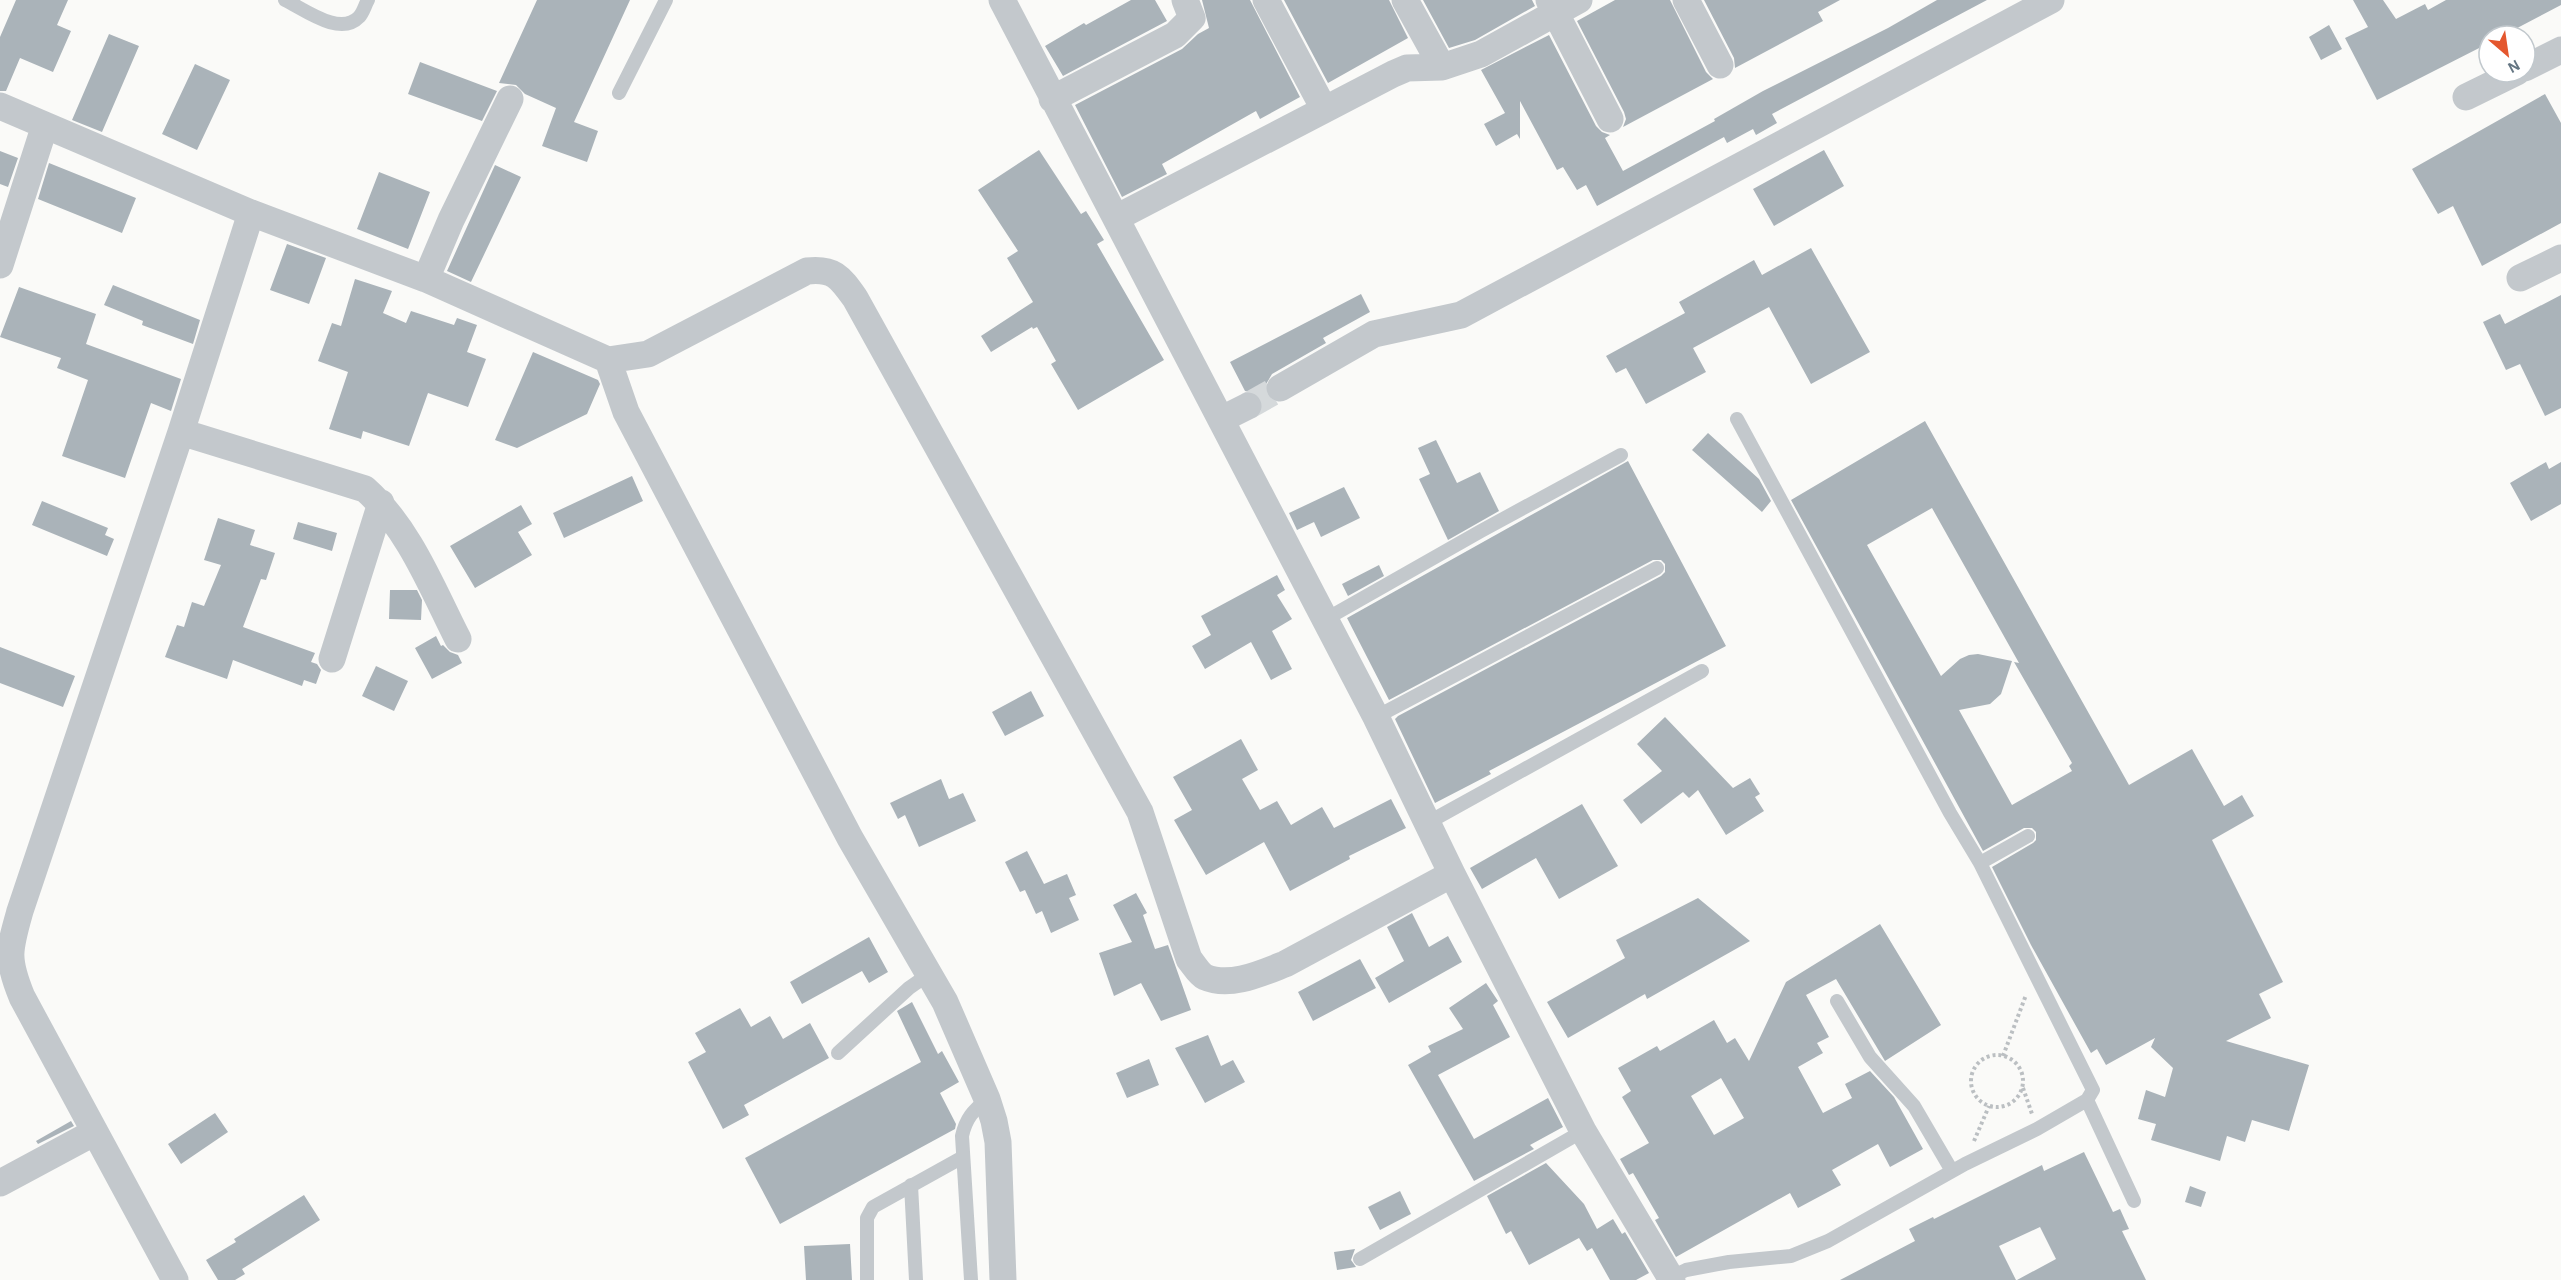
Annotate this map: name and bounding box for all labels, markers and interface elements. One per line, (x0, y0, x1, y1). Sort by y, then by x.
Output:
north arrow (2477, 24, 2537, 84)
text: N (2505, 57, 2523, 76)

